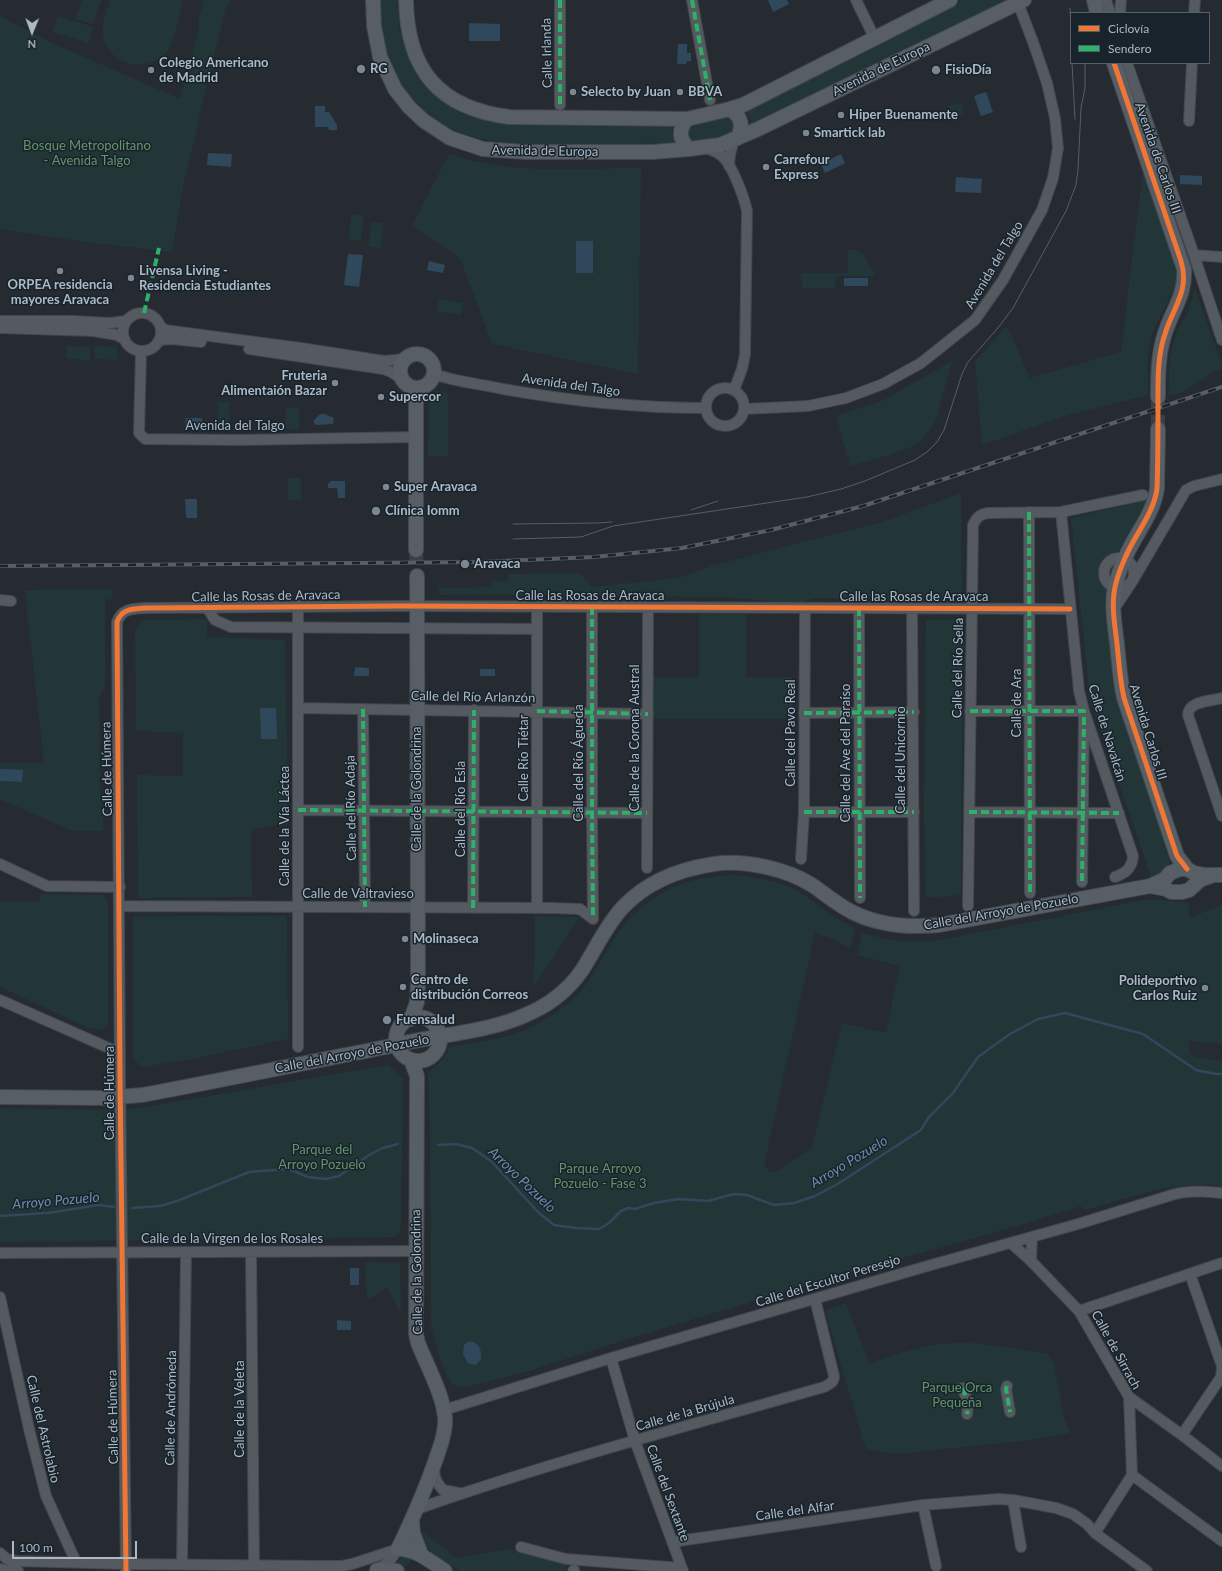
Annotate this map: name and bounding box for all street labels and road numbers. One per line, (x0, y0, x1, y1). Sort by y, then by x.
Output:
street label: Calle Irlanda (539, 18, 555, 88)
street label: Avenida de Europa (830, 39, 932, 99)
street label: Avenida de Carlos III (1132, 100, 1184, 216)
street label: Avenida de Europa (492, 142, 598, 160)
street label: Avenida del Talgo (962, 218, 1026, 312)
street label: Avenida del Talgo (521, 370, 621, 400)
street label: Avenida del Talgo (185, 418, 285, 434)
street label: Calle las Rosas de Aravaca (191, 587, 341, 605)
street label: Calle las Rosas de Aravaca (516, 588, 664, 604)
street label: Calle las Rosas de Aravaca (840, 589, 988, 605)
street label: Calle del Río Sella (949, 618, 967, 718)
street label: Calle de la Corona Austral (627, 665, 643, 811)
street label: Calle de Ara (1009, 669, 1025, 737)
street label: Calle del Pavo Real (783, 679, 799, 787)
street label: Calle de Navalcán (1085, 682, 1129, 784)
street label: Avenida Carlos III (1126, 682, 1170, 782)
street label: Calle del Ave del Paraíso (838, 684, 854, 822)
street label: Calle del Río Arlanzón (411, 688, 535, 706)
street label: Calle del Río Águeda (571, 704, 587, 822)
street label: Calle del Unicornio (893, 706, 909, 814)
street label: Calle Río Tiétar (516, 715, 532, 801)
street label: Calle de Húmera (98, 722, 116, 816)
street label: Calle de la Golondrina (409, 726, 425, 852)
street label: Calle del Río Adaja (342, 755, 360, 861)
street label: Calle del Río Esla (453, 761, 469, 857)
street label: Calle de la Vía Láctea (277, 766, 293, 886)
street label: Calle de Valtravieso (302, 886, 414, 902)
street label: Calle del Arroyo de Pozuelo (922, 891, 1080, 933)
street label: Calle del Arroyo de Pozuelo (273, 1031, 431, 1077)
street label: Calle de Húmera (102, 1046, 118, 1140)
street label: Calle de la Golondrina (408, 1209, 426, 1335)
street label: Calle de la Virgen de los Rosales (141, 1231, 323, 1247)
street label: Calle del Escultor Peresejo (754, 1252, 902, 1310)
street label: Calle de Sirrach (1088, 1308, 1144, 1392)
street label: Calle de Andrómeda (162, 1350, 180, 1466)
street label: Calle de la Veleta (232, 1360, 248, 1458)
street label: Calle de Húmera (104, 1370, 122, 1464)
street label: Calle del Astrolabio (23, 1374, 63, 1484)
street label: Calle de la Brújula (634, 1391, 736, 1435)
street label: Calle del Sextante (643, 1442, 693, 1544)
street label: Calle del Alfar (755, 1498, 835, 1524)

